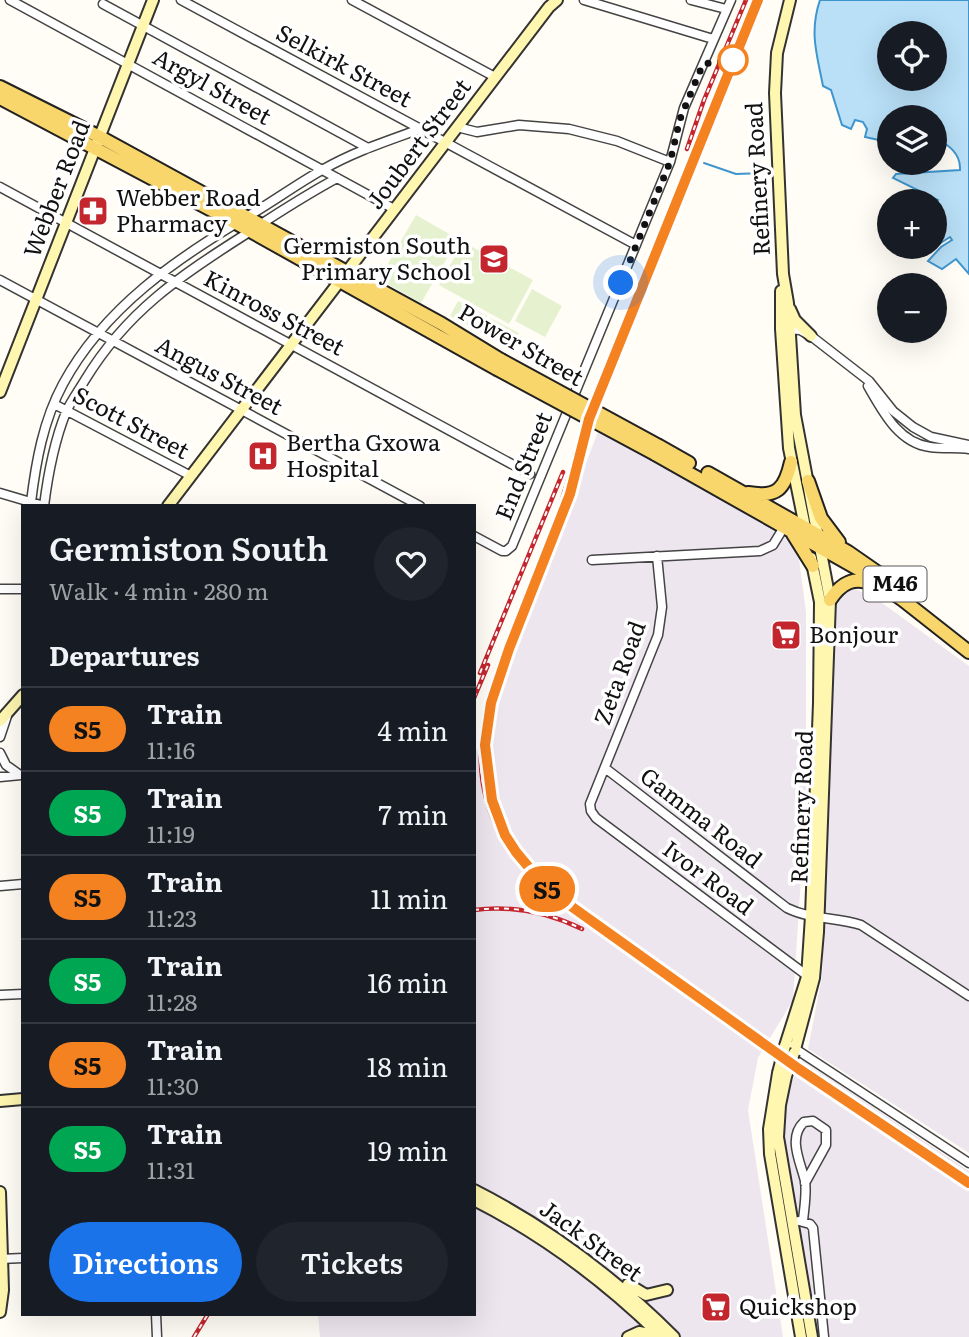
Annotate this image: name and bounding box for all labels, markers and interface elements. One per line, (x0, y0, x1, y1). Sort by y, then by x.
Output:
street label: Selkirk Street (271, 14, 420, 115)
map controls (877, 21, 947, 343)
button: locate (877, 21, 947, 91)
street label: Argyl Street (148, 39, 279, 132)
unlabelled marker (718, 45, 748, 75)
street label: Joubert Street (357, 70, 478, 215)
street label: Refinery Road (735, 101, 777, 257)
button: layers (877, 105, 947, 175)
street label: Webber Road (13, 115, 97, 262)
place label: Webber Road Pharmacy (116, 179, 261, 239)
button: + (877, 189, 947, 259)
pharmacy icon: Webber Road Pharmacy (76, 194, 110, 228)
place label: Germiston South Primary School (283, 227, 471, 287)
school or university icon: Germiston South Primary School (477, 242, 511, 276)
street label: Kinross Street (199, 260, 352, 363)
your location (603, 265, 638, 300)
button: − (877, 273, 947, 343)
street label: Power Street (453, 294, 592, 393)
street label: Angus Street (150, 326, 290, 422)
street label: Scott Street (68, 376, 197, 466)
street label: End Street (485, 405, 560, 525)
place label: Bertha Gxowa Hospital (286, 424, 441, 484)
hospital icon: Bertha Gxowa Hospital (246, 439, 280, 473)
text: Germiston South (49, 522, 328, 571)
button: heart (374, 527, 448, 601)
road number: M46 (864, 566, 926, 602)
text: Walk · 4 min · 280 m (49, 573, 269, 607)
street label: Zeta Road (584, 615, 653, 729)
place label: Bonjour (809, 616, 898, 650)
supermarket icon: Bonjour (769, 618, 803, 652)
text: Departures (49, 635, 200, 674)
text: Train (147, 693, 223, 732)
text: 4 min (377, 710, 448, 749)
text: S5 (74, 711, 101, 746)
street label: Refinery Road (780, 729, 820, 884)
text: 11:16 (147, 732, 195, 766)
street label: Gamma Road (634, 758, 770, 875)
text: Train (147, 777, 223, 816)
text: 7 min (379, 794, 448, 833)
text: S5 (74, 795, 101, 830)
text: 11:19 (147, 816, 195, 850)
street label: Ivor Road (657, 831, 762, 922)
text: Train (147, 861, 223, 900)
line badge: S5 (516, 866, 578, 912)
text: S5 (533, 871, 561, 906)
text: 11 min (371, 878, 448, 917)
text: S5 (74, 879, 101, 914)
text: 11:23 (147, 900, 197, 934)
text: Train (147, 945, 223, 984)
text: 16 min (367, 962, 448, 1001)
text: S5 (74, 963, 101, 998)
text: 11:28 (147, 984, 198, 1018)
text: Train (147, 1029, 223, 1068)
text: 18 min (367, 1046, 448, 1085)
text: S5 (74, 1047, 101, 1082)
text: 11:30 (147, 1068, 199, 1102)
text: Train (147, 1113, 223, 1152)
text: 19 min (368, 1130, 448, 1169)
text: S5 (74, 1131, 101, 1166)
text: 11:31 (147, 1152, 195, 1186)
street label: Jack Street (534, 1190, 651, 1289)
button: Directions (49, 1222, 242, 1302)
button: Tickets (256, 1222, 448, 1302)
place label: Quickshop (739, 1288, 857, 1322)
supermarket icon: Quickshop (699, 1290, 733, 1324)

